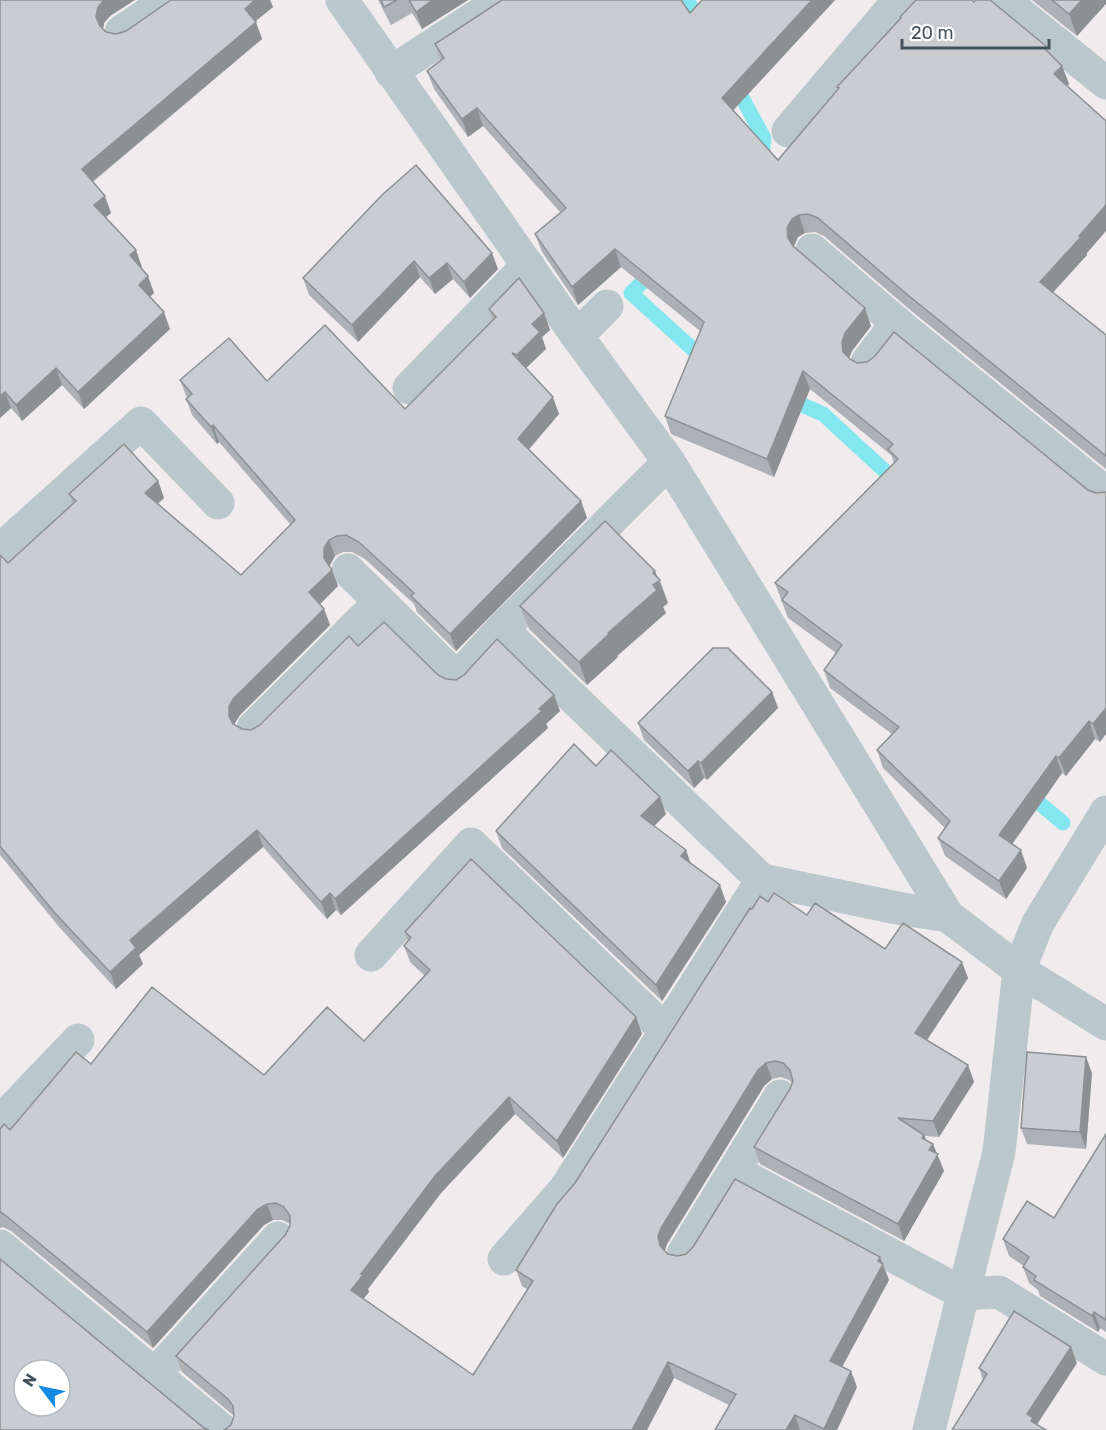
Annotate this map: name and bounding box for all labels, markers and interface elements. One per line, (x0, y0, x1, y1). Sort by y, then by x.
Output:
scale bar (902, 12, 1049, 50)
text: 20 m (911, 22, 953, 44)
north arrow (12, 1358, 72, 1418)
text: N (19, 1370, 41, 1390)

